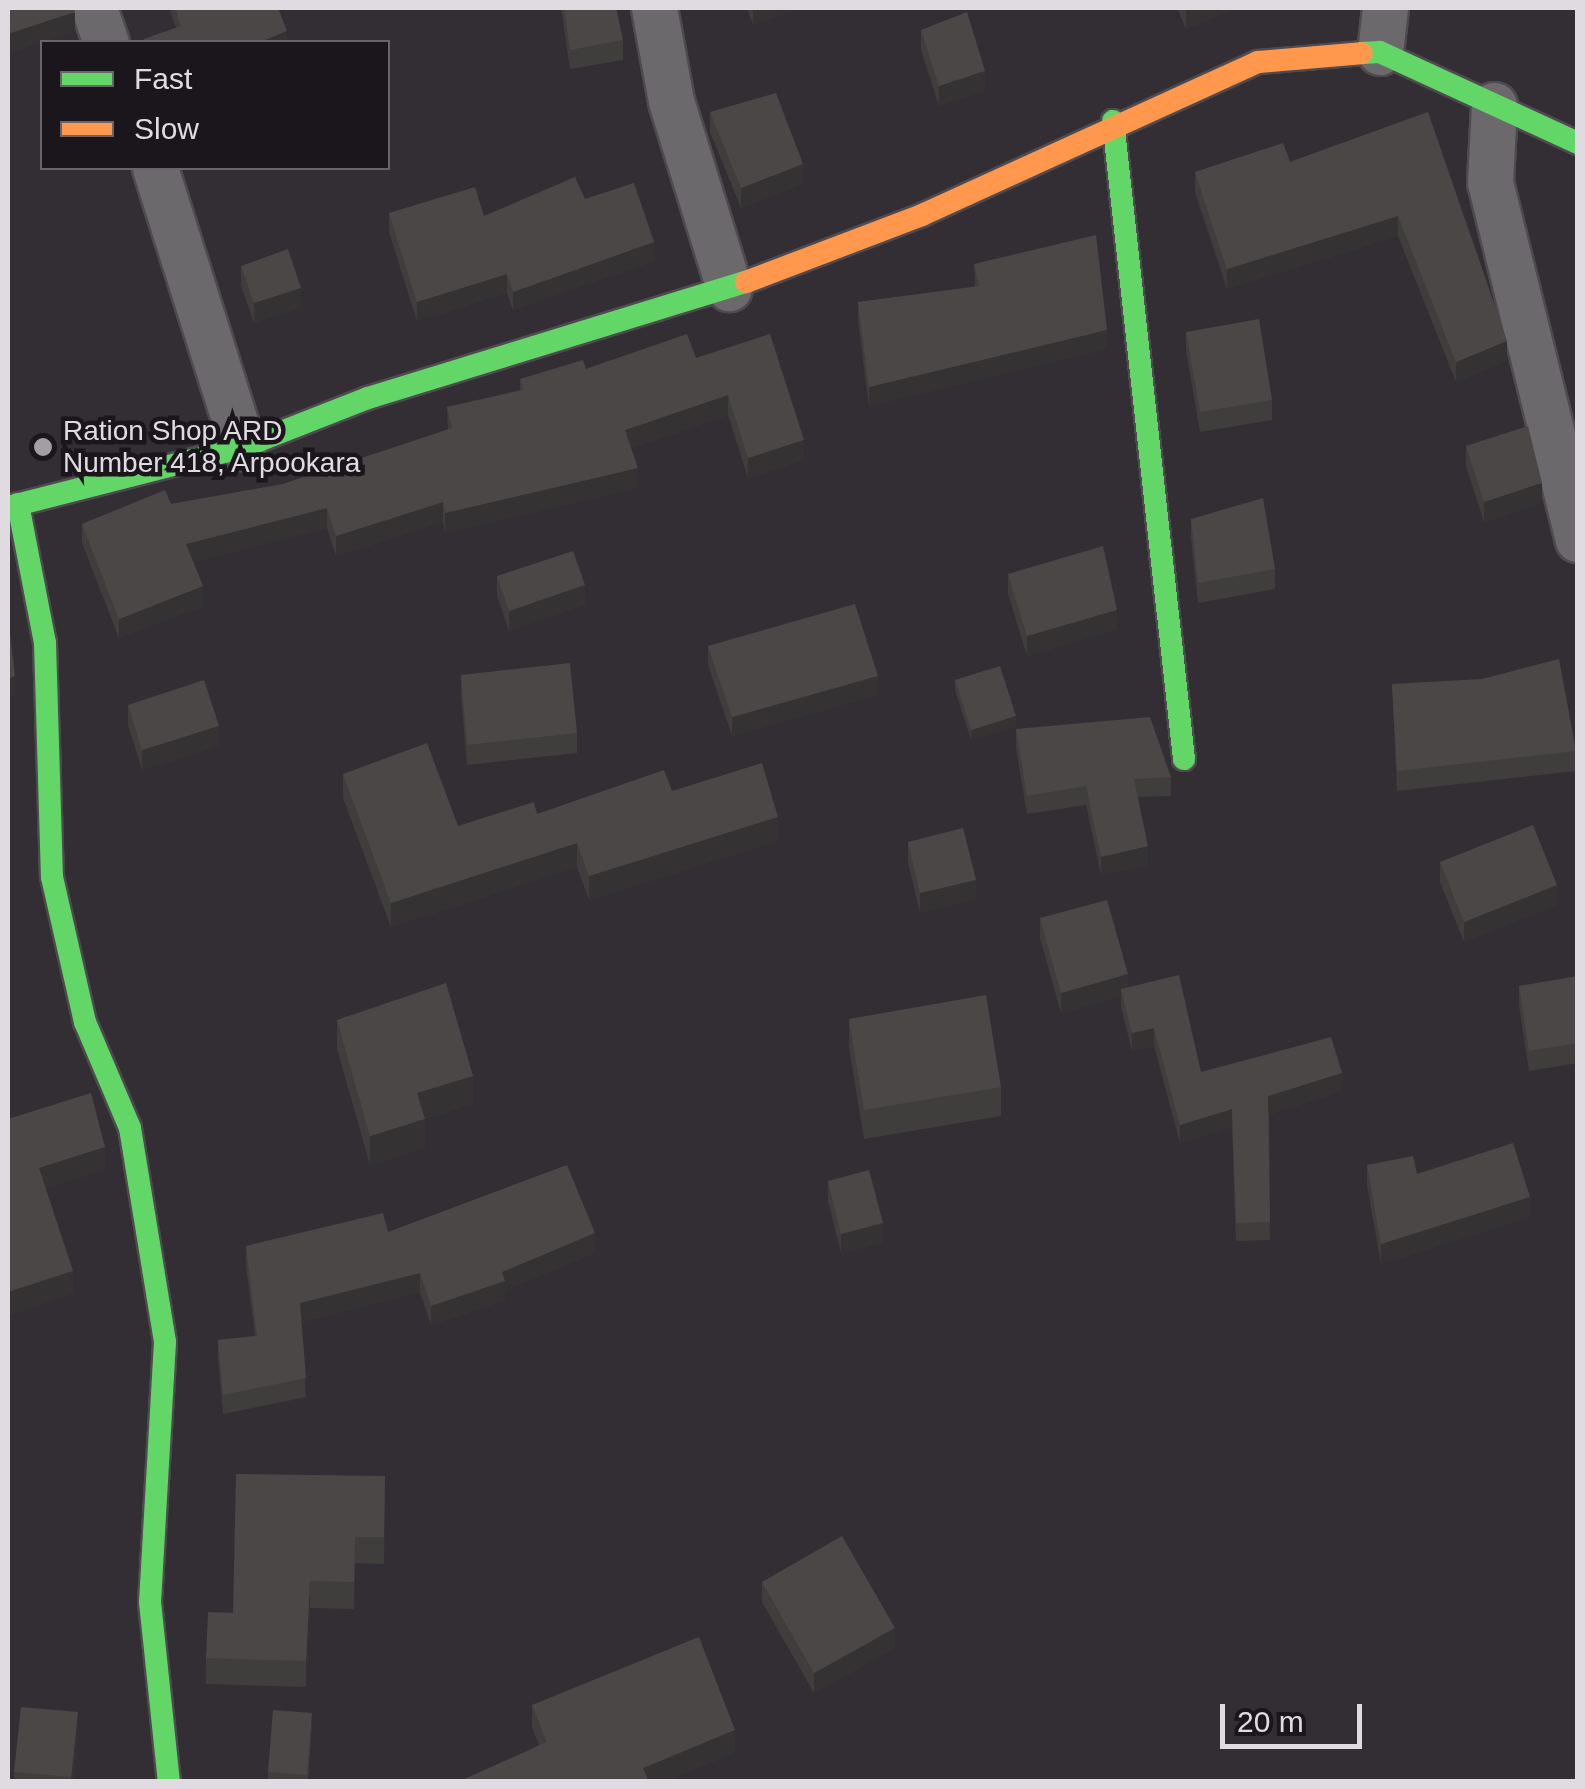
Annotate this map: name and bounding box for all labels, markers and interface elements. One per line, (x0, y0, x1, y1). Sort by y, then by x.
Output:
legend (40, 40, 390, 170)
text: Fast (134, 62, 192, 95)
text: Slow (134, 112, 199, 145)
place label: Ration Shop ARD Number 418, Arpookara (63, 414, 362, 480)
marker: Ration Shop ARD Number 418, Arpookara (32, 436, 54, 458)
scale bar (1225, 1684, 1368, 1746)
text: 20 m (1237, 1705, 1304, 1738)

